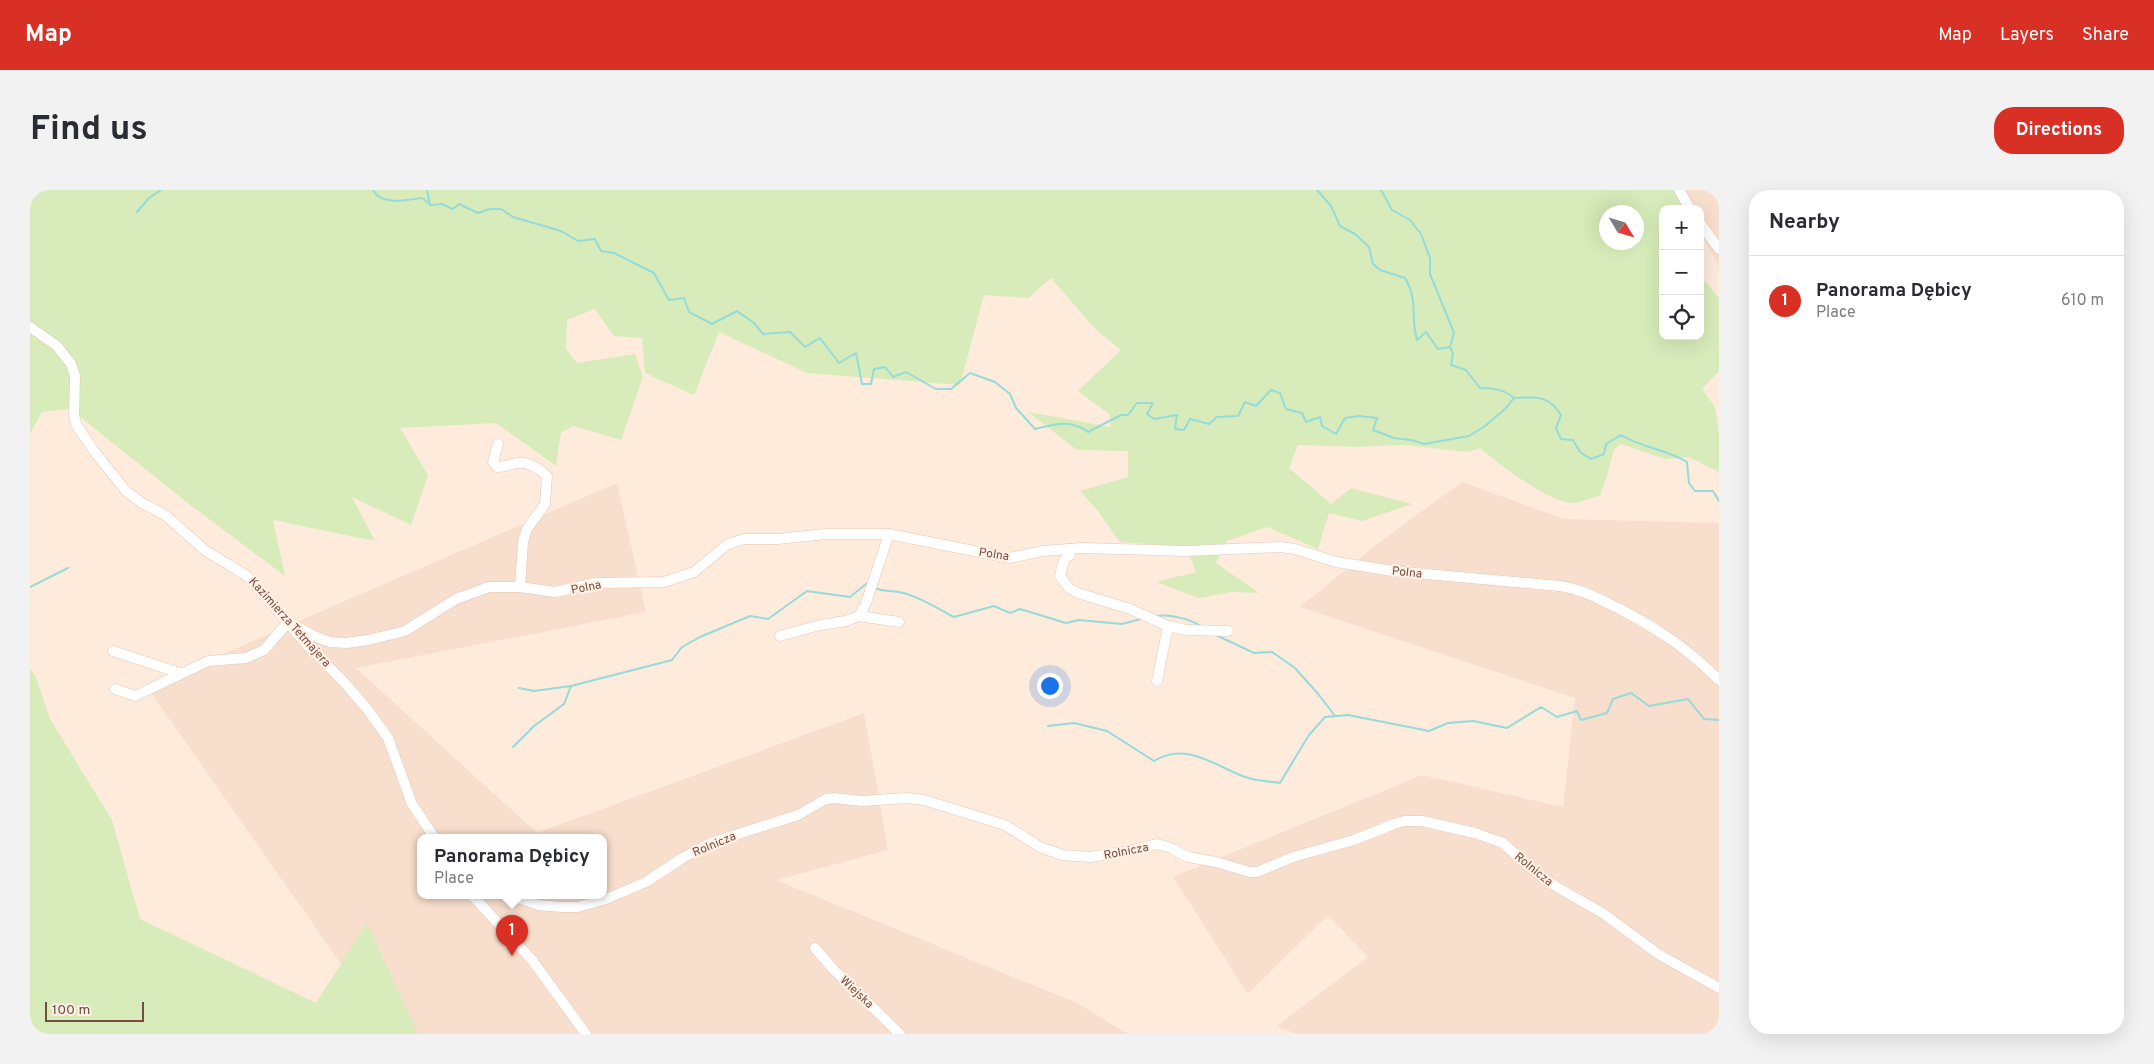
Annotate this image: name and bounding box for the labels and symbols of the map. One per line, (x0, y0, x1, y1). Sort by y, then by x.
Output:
north arrow (1599, 205, 1644, 250)
street label: Polna (977, 545, 1010, 565)
street label: Polna (1391, 563, 1423, 583)
street label: Kazimierza Tetmajera (245, 574, 334, 671)
street label: Polna (570, 577, 603, 599)
your location (1037, 673, 1063, 699)
street label: Rolnicza (690, 829, 738, 861)
street label: Rolnicza (1102, 840, 1150, 864)
street label: Rolnicza (1511, 849, 1556, 890)
pin: 1 (496, 915, 528, 956)
street label: Wiejska (836, 973, 877, 1012)
scale bar (45, 999, 144, 1022)

